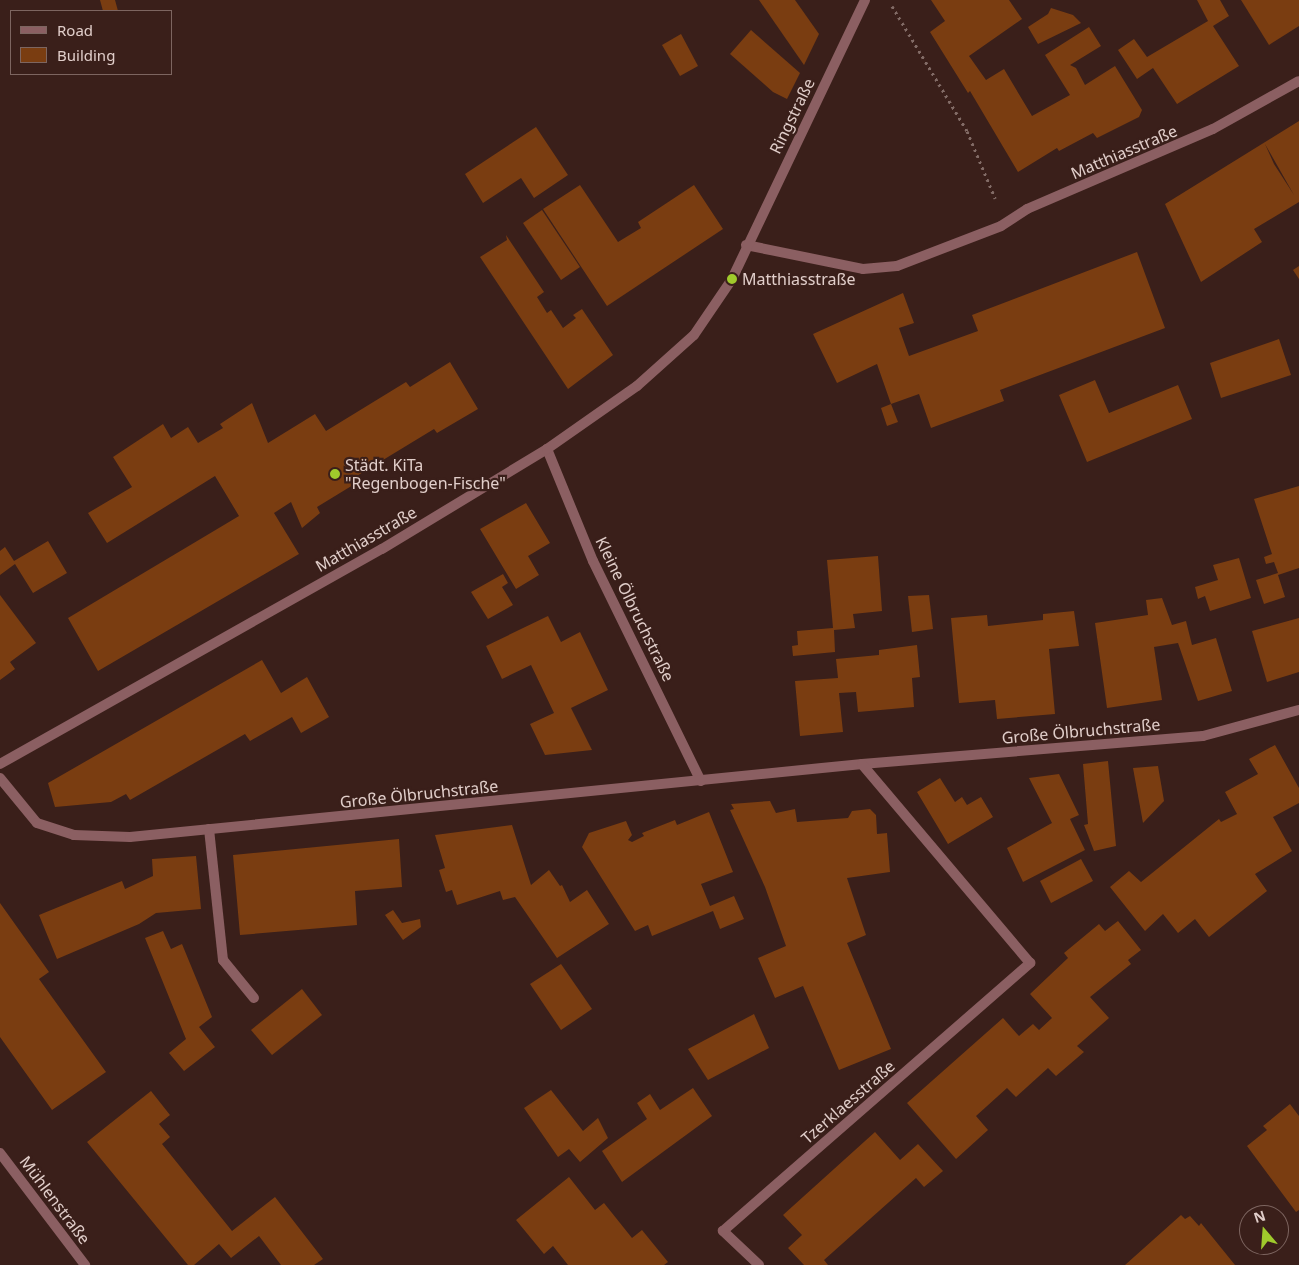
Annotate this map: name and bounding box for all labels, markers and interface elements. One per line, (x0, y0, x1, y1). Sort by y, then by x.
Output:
legend (10, 10, 172, 75)
text: Road (57, 20, 93, 40)
text: Building (57, 45, 115, 65)
street label: Ringstraße (765, 75, 819, 157)
street label: Matthiasstraße (1068, 121, 1180, 183)
place label: Matthiasstraße (742, 269, 856, 289)
marker: Matthiasstraße (726, 273, 738, 285)
place label: Städt. KiTa "Regenbogen-Fische" (345, 455, 506, 493)
marker: Städt. KiTa "Regenbogen-Fische" (329, 468, 341, 480)
street label: Matthiasstraße (312, 502, 420, 576)
street label: Kleine Ölbruchstraße (592, 534, 678, 684)
street label: Große Ölbruchstraße (1001, 714, 1161, 748)
street label: Große Ölbruchstraße (339, 776, 499, 812)
street label: Tzerklaesstraße (797, 1056, 899, 1148)
street label: Mühlenstraße (16, 1152, 94, 1248)
north arrow (1239, 1205, 1289, 1255)
text: N (1251, 1205, 1268, 1227)

